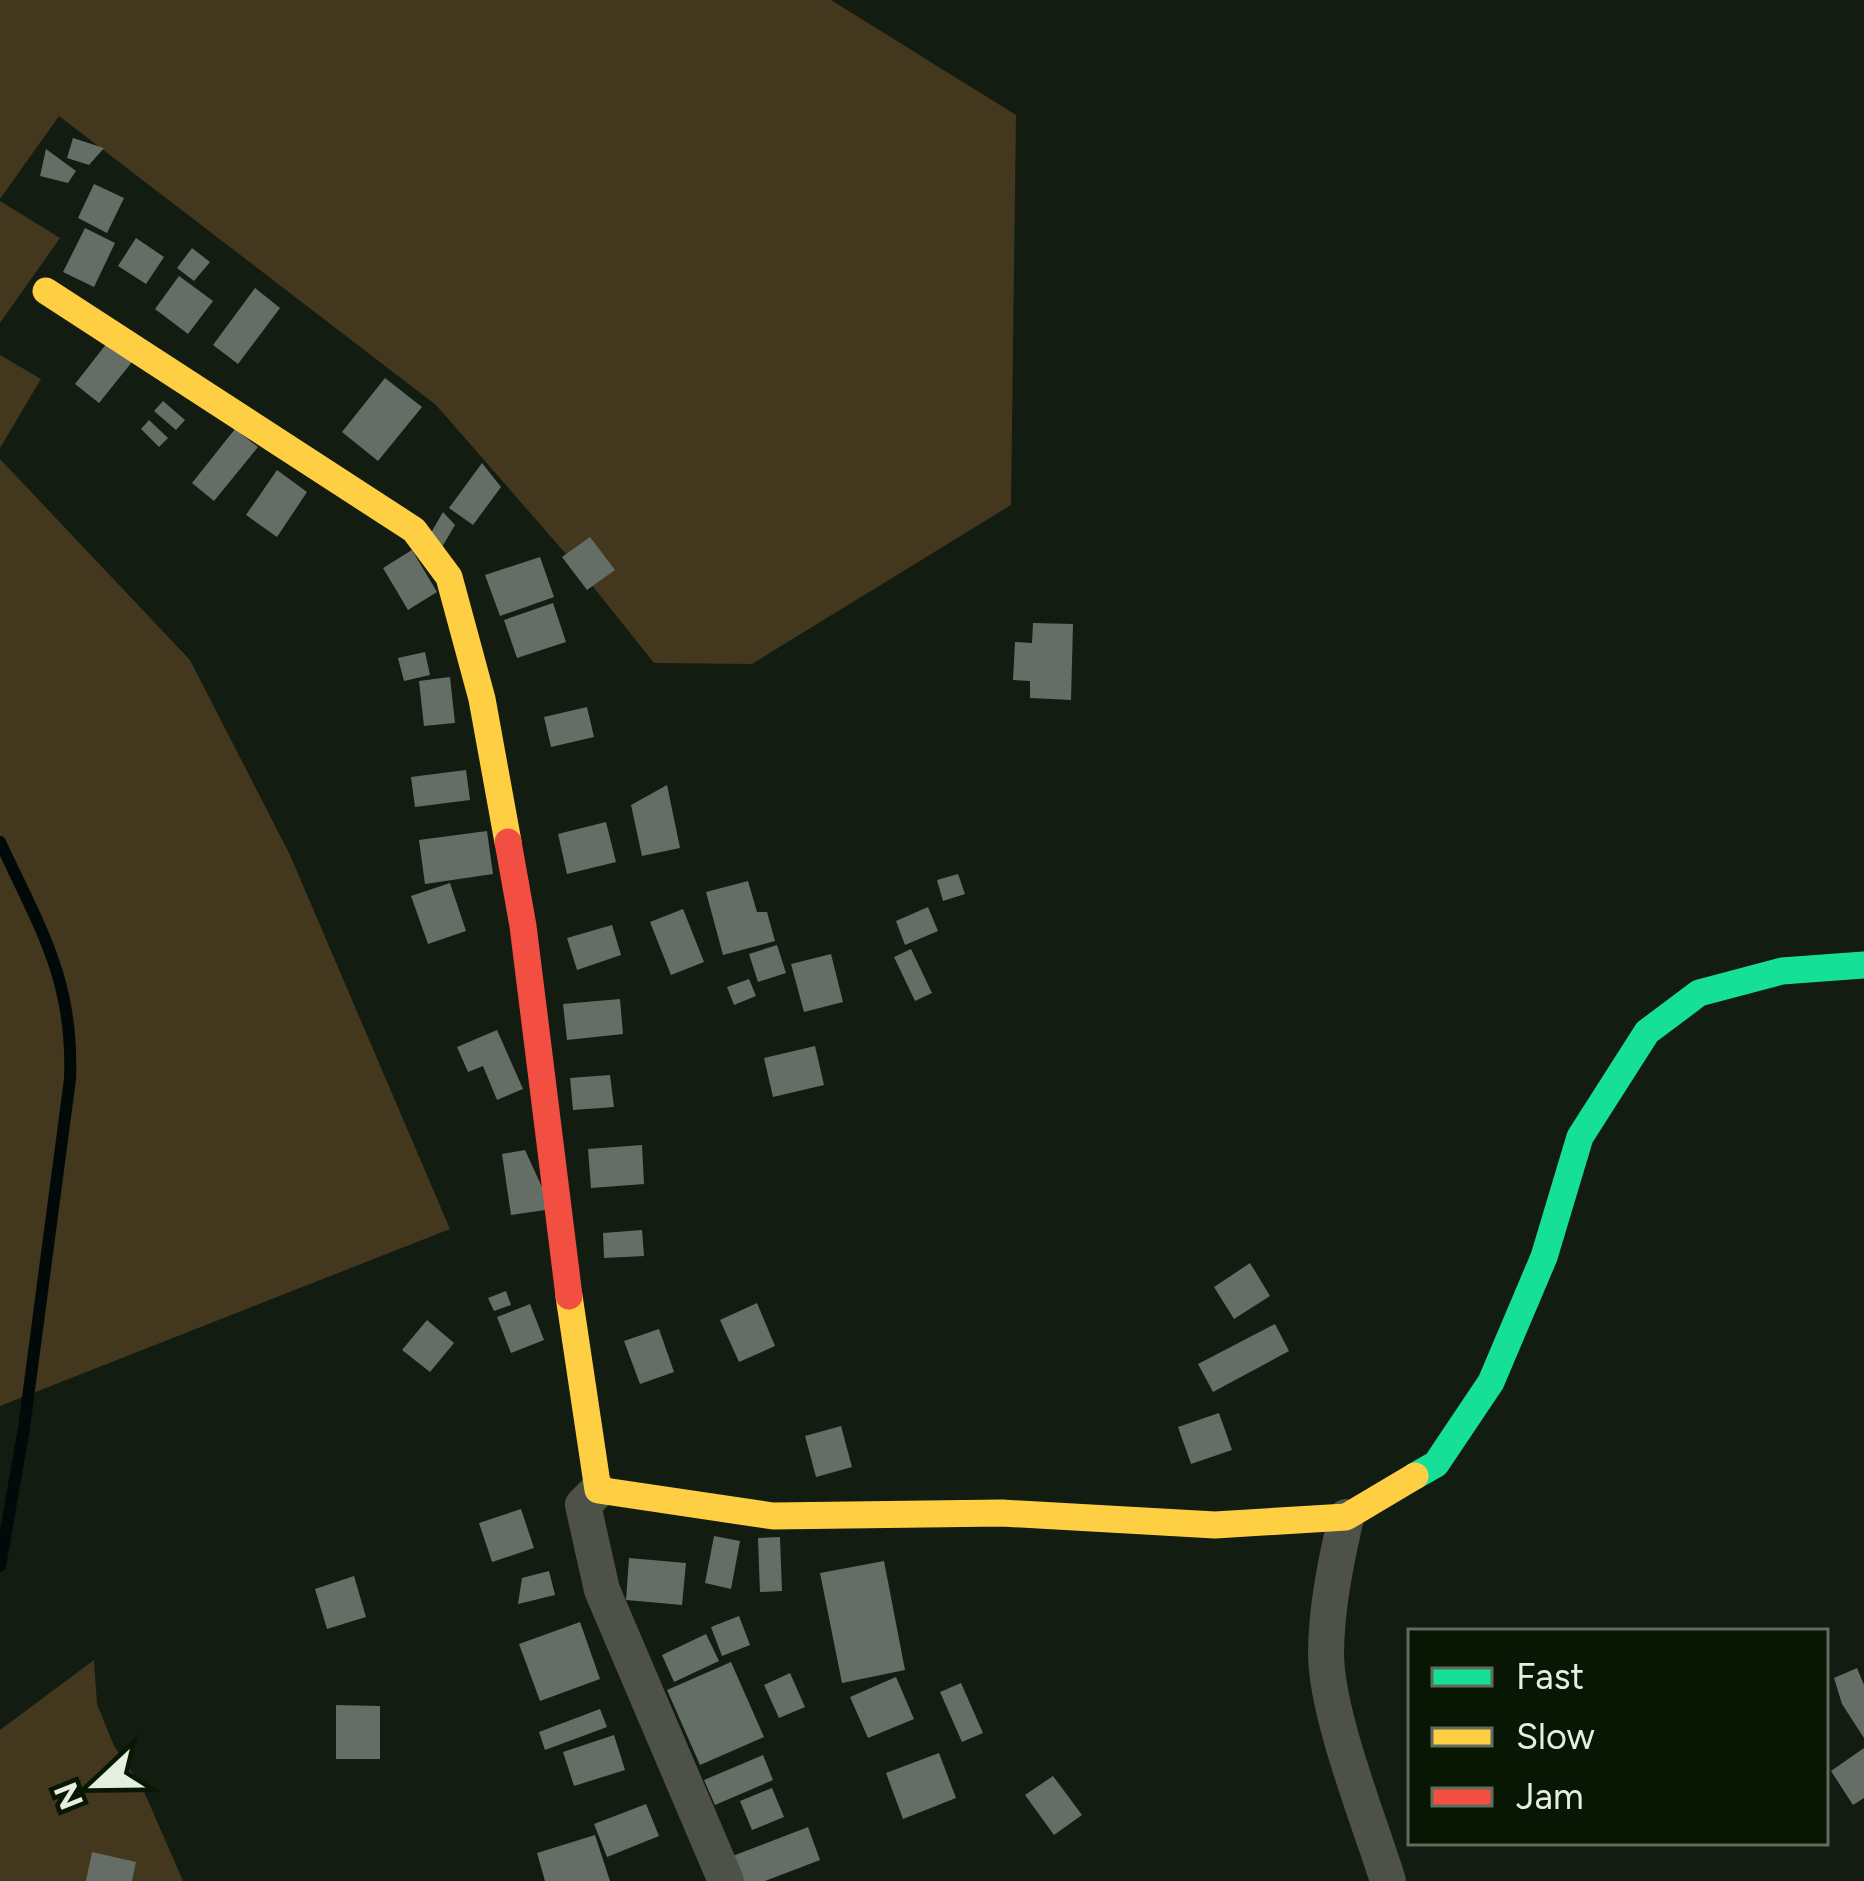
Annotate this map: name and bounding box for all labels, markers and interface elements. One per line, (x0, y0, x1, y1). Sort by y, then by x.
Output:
legend (1408, 1629, 1828, 1845)
text: Fast (1516, 1655, 1584, 1698)
text: Slow (1516, 1715, 1595, 1758)
north arrow (36, 1725, 156, 1845)
text: Jam (1516, 1775, 1584, 1818)
text: N (46, 1777, 92, 1815)

